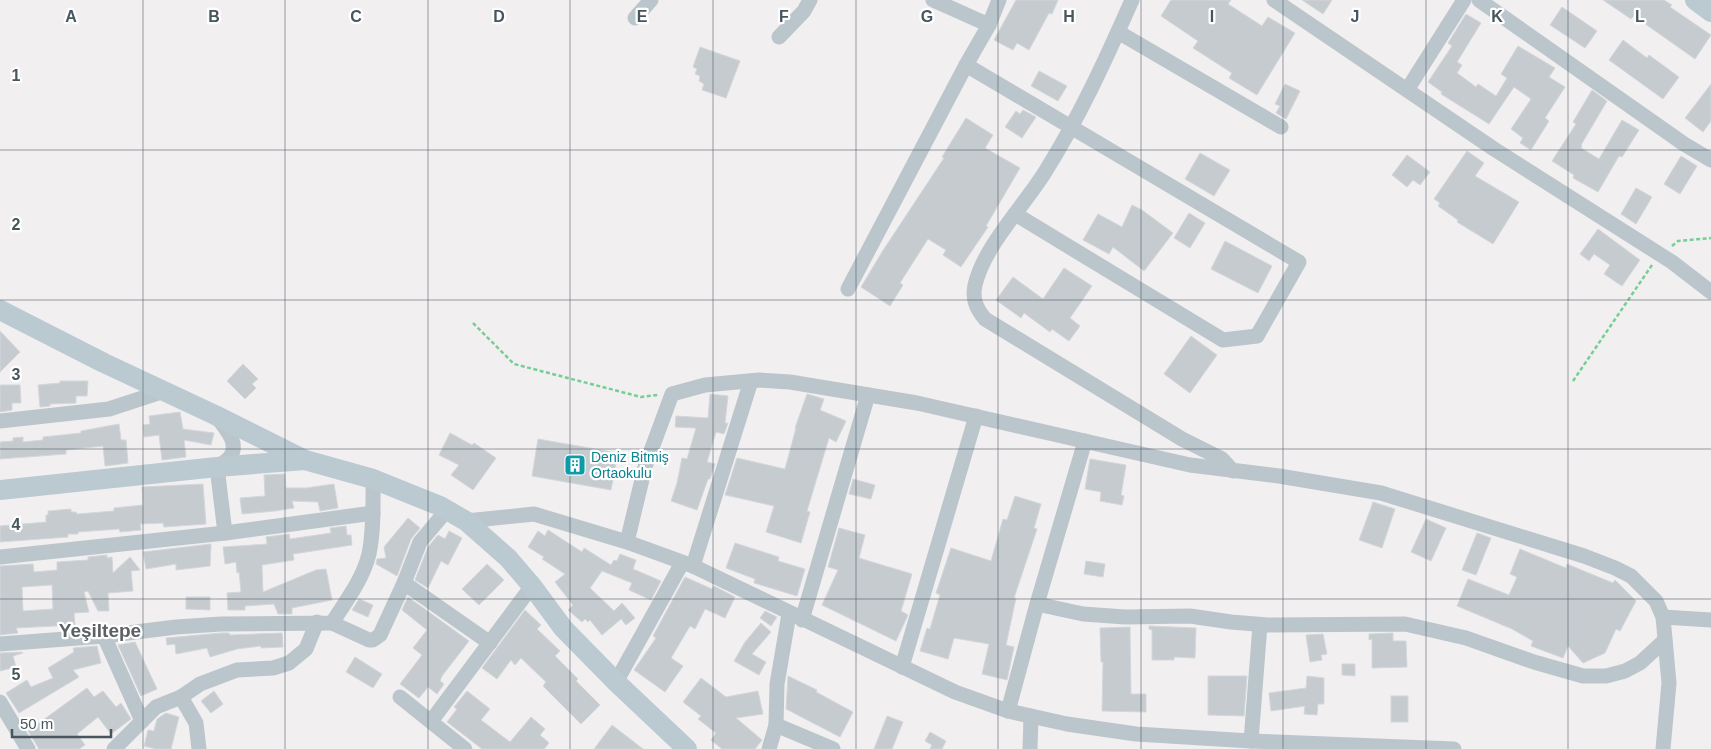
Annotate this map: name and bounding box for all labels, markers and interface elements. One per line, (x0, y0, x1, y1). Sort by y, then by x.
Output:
text: A (65, 8, 77, 25)
text: B (208, 8, 220, 25)
text: C (350, 8, 362, 25)
text: D (493, 8, 505, 25)
text: E (637, 8, 648, 25)
text: F (779, 8, 789, 25)
text: G (921, 8, 933, 25)
text: H (1063, 8, 1075, 25)
text: I (1210, 8, 1214, 25)
text: J (1351, 8, 1359, 25)
text: K (1491, 8, 1503, 25)
text: L (1635, 8, 1645, 25)
text: 1 (12, 67, 21, 84)
text: 2 (12, 216, 21, 233)
text: 3 (12, 366, 21, 383)
place label: Deniz Bitmiş Ortaokulu (591, 449, 669, 481)
building icon: Deniz Bitmiş Ortaokulu (563, 453, 587, 477)
text: 4 (12, 516, 21, 533)
district label: Yeşiltepe (59, 620, 141, 641)
text: 5 (12, 666, 21, 683)
scale bar (12, 706, 111, 738)
text: 50 m (20, 715, 53, 732)

